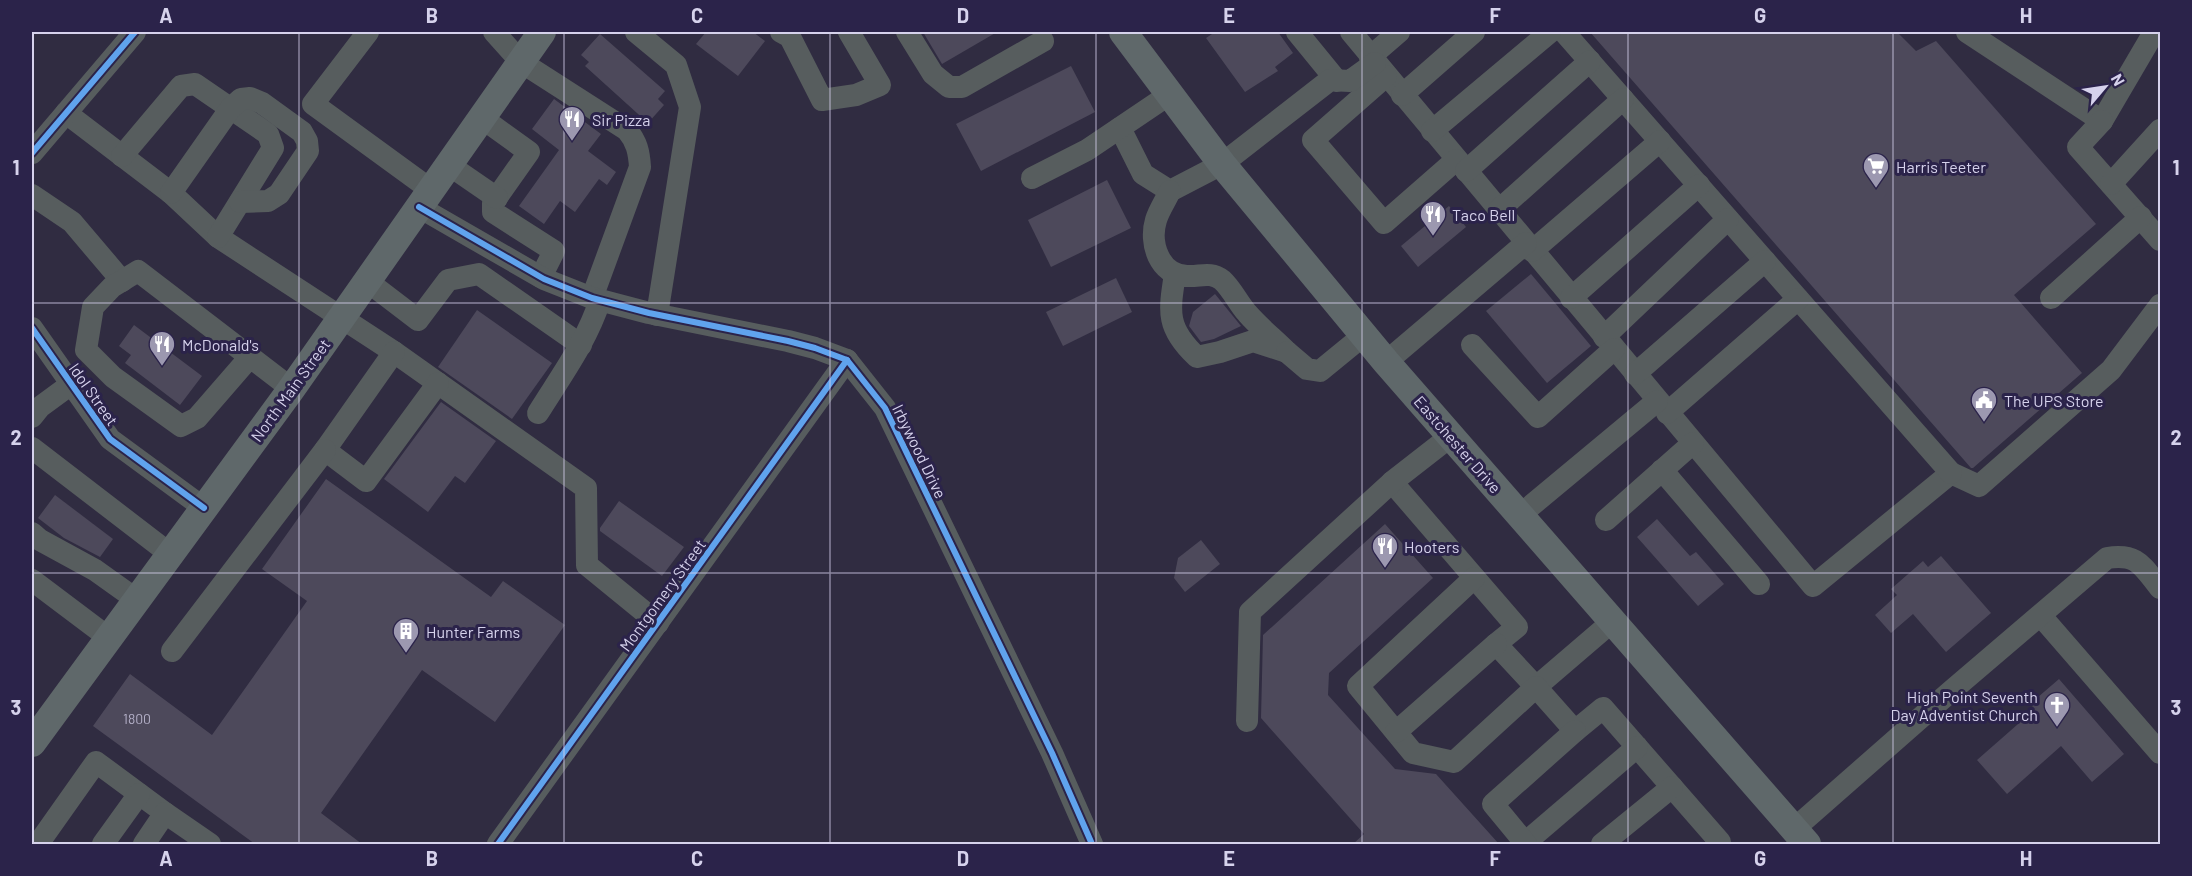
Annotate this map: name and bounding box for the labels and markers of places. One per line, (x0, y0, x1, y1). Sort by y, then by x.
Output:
restaurant icon: Sir Pizza (557, 104, 587, 142)
place label: Sir Pizza (592, 110, 650, 129)
supermarket icon: Harris Teeter (1861, 151, 1891, 189)
place label: Harris Teeter (1896, 157, 1986, 176)
restaurant icon: Taco Bell (1418, 199, 1448, 237)
place label: Taco Bell (1452, 205, 1515, 224)
restaurant icon: McDonald's (147, 329, 177, 367)
place label: McDonald's (182, 335, 259, 354)
public building icon: The UPS Store (1969, 385, 1999, 423)
place label: The UPS Store (2004, 391, 2104, 410)
restaurant icon: Hooters (1370, 531, 1400, 569)
place label: Hooters (1404, 537, 1459, 556)
building icon: Hunter Farms (391, 616, 421, 654)
place label: Hunter Farms (426, 622, 520, 641)
place label: High Point Seventh Day Adventist Church (1891, 687, 2038, 724)
church icon: High Point Seventh Day Adventist Church (2042, 690, 2072, 728)

